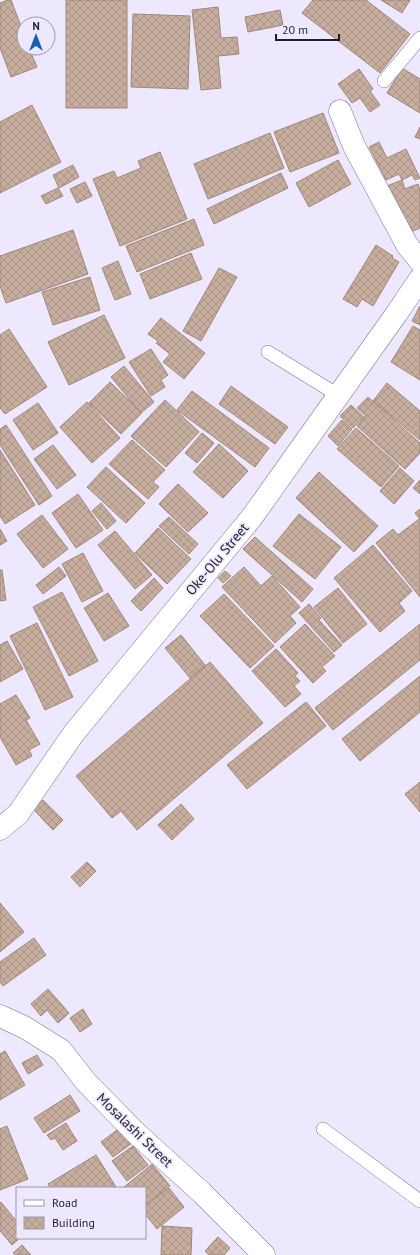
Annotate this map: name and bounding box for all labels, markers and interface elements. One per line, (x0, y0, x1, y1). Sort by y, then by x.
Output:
north arrow (16, 16, 56, 56)
scale bar (276, 16, 339, 42)
text: N (32, 19, 40, 33)
text: 20 m (282, 22, 308, 37)
street label: Oke-Olu Street (182, 519, 253, 599)
street label: Mosalashi Street (93, 1089, 177, 1171)
legend (16, 1187, 146, 1239)
text: Road (52, 1195, 77, 1210)
text: Building (52, 1215, 95, 1230)

